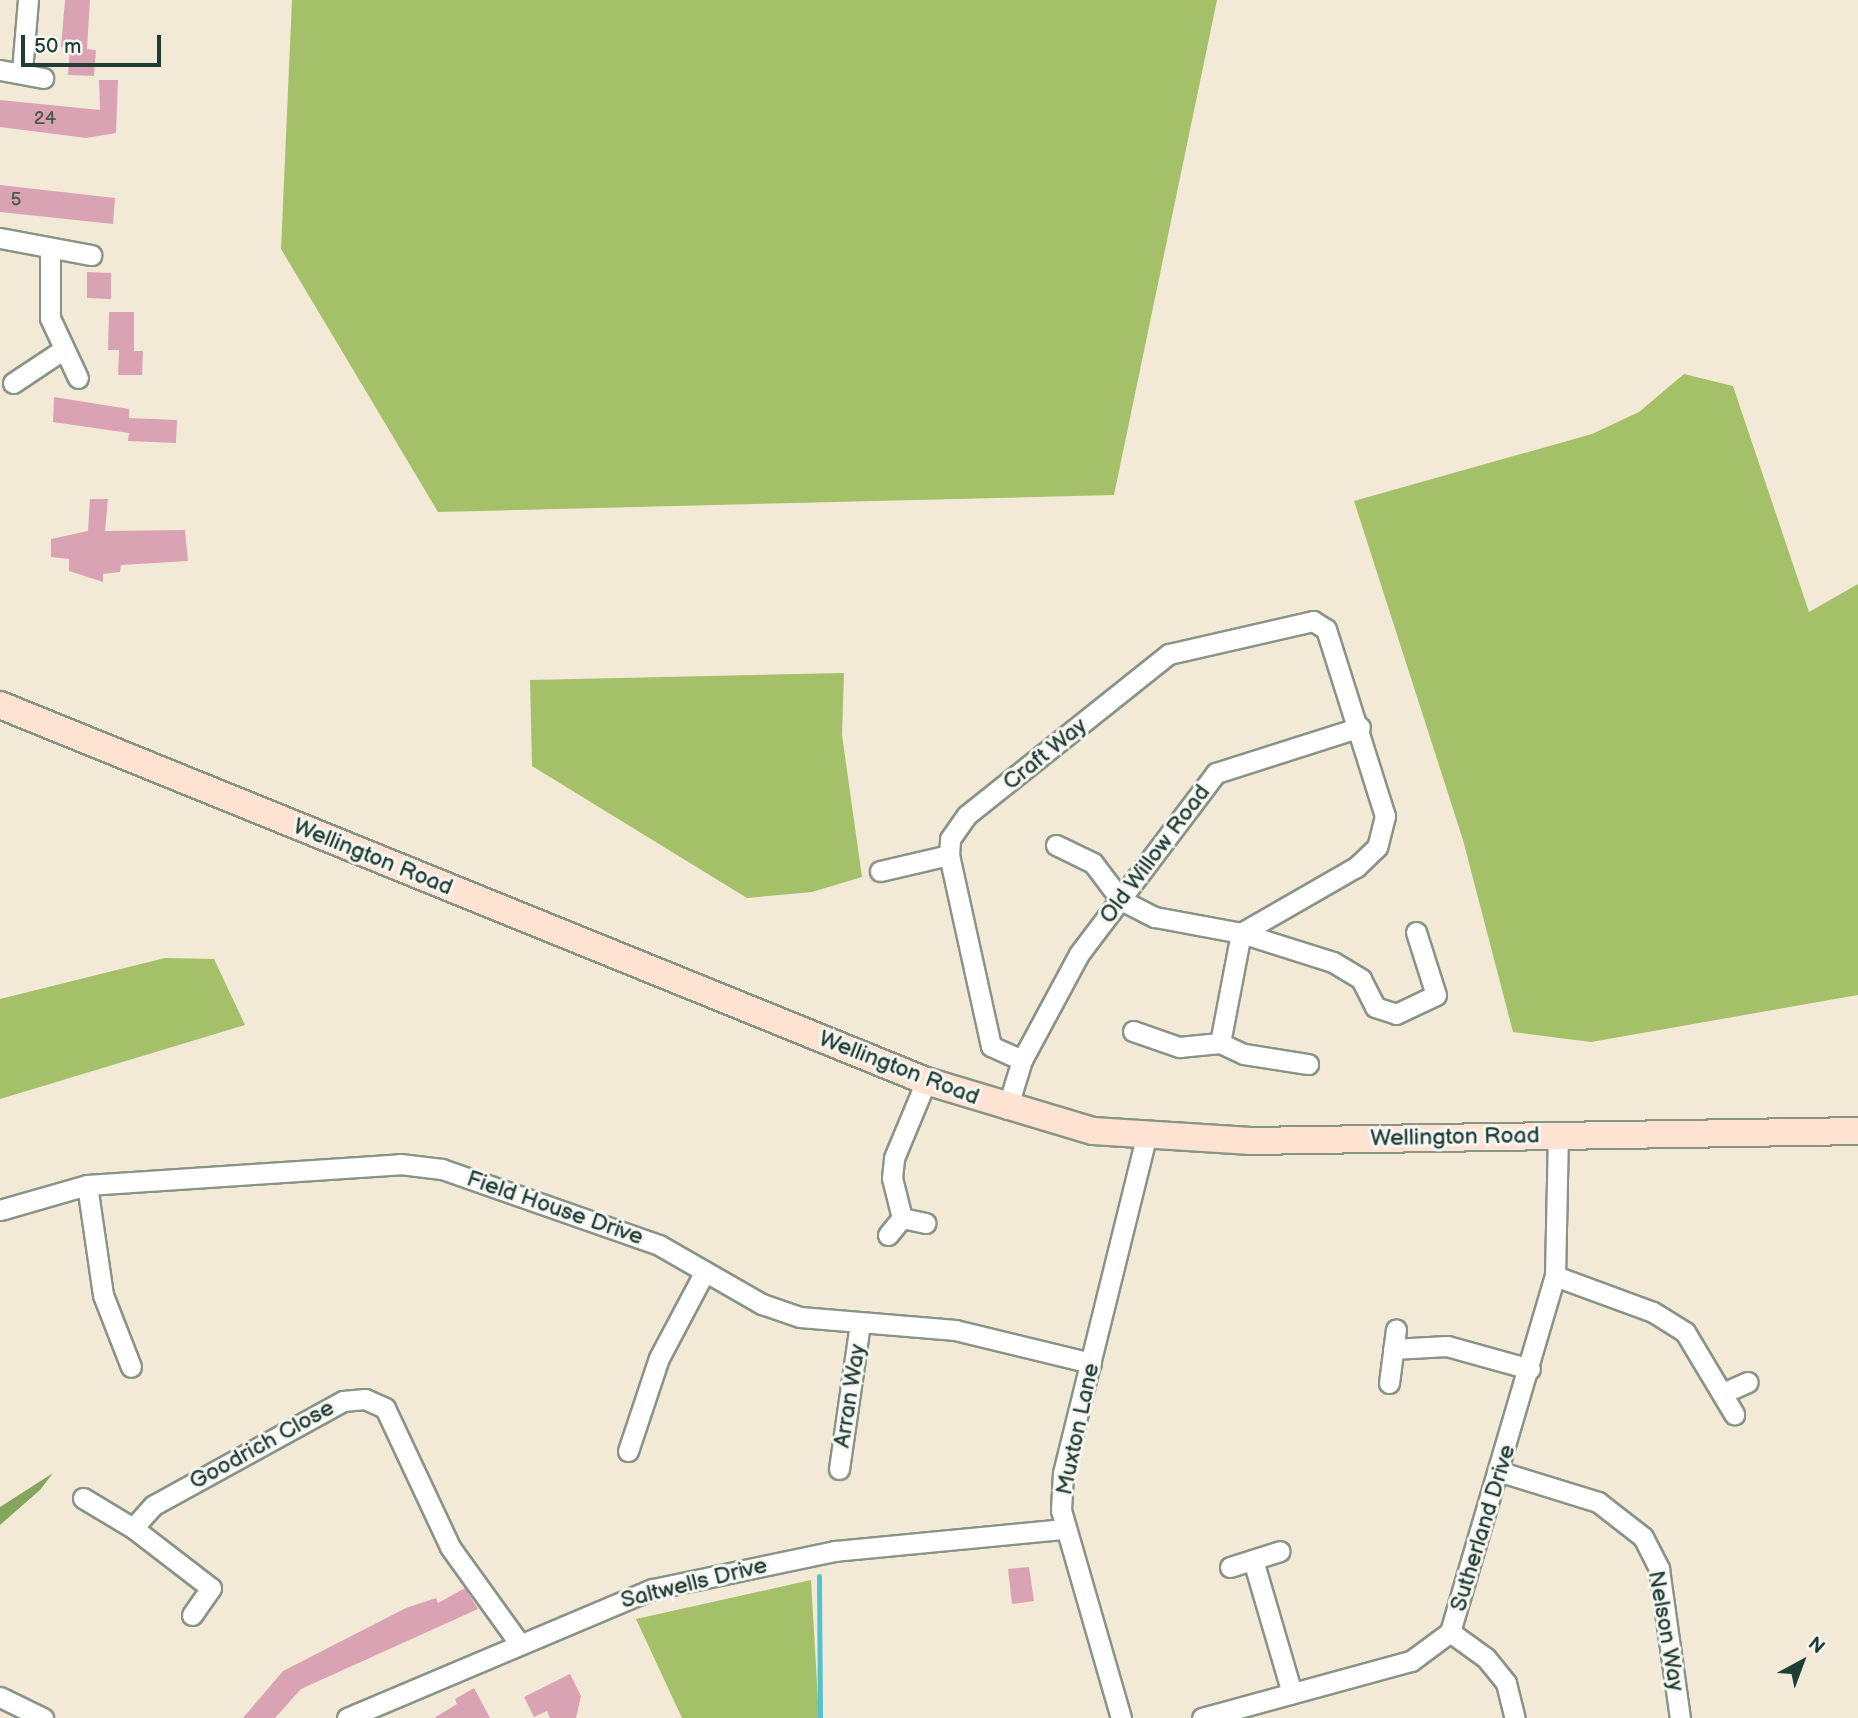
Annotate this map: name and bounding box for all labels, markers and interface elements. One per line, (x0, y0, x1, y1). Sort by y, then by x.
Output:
scale bar (24, 21, 164, 65)
text: 50 m (34, 34, 81, 59)
house number: 24 (34, 108, 56, 130)
house number: 5 (11, 189, 21, 211)
street label: Craft Way (997, 712, 1093, 796)
street label: Old Willow Road (1094, 779, 1216, 929)
street label: Wellington Road (289, 812, 457, 902)
street label: Wellington Road (815, 1025, 983, 1111)
street label: Wellington Road (1370, 1122, 1540, 1152)
street label: Field House Drive (463, 1165, 647, 1251)
street label: Arran Way (828, 1342, 872, 1450)
street label: Muxton Lane (1051, 1360, 1105, 1498)
street label: Goodrich Close (185, 1394, 339, 1496)
street label: Sutherland Drive (1445, 1441, 1521, 1615)
street label: Saltwells Drive (618, 1551, 770, 1615)
street label: Nelson Way (1642, 1568, 1690, 1694)
north arrow (1767, 1627, 1837, 1697)
text: N (1803, 1632, 1829, 1659)

